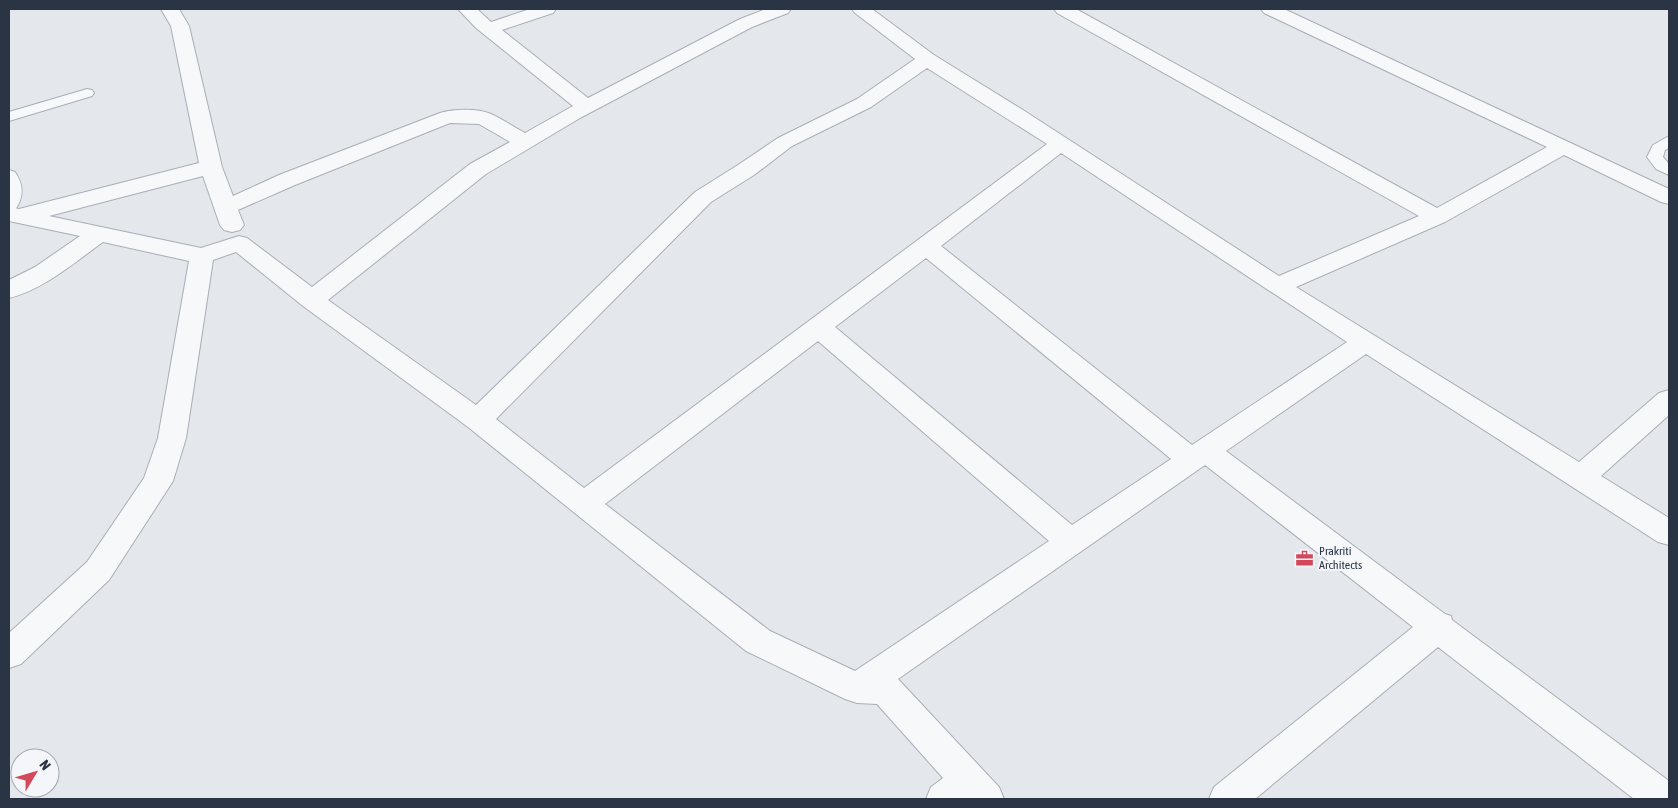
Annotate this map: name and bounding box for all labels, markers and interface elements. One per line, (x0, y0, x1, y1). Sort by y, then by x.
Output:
place label: Prakriti Architects (1319, 544, 1362, 572)
office icon: Prakriti Architects (1295, 548, 1315, 568)
north arrow (10, 748, 60, 798)
text: N (36, 757, 54, 773)

